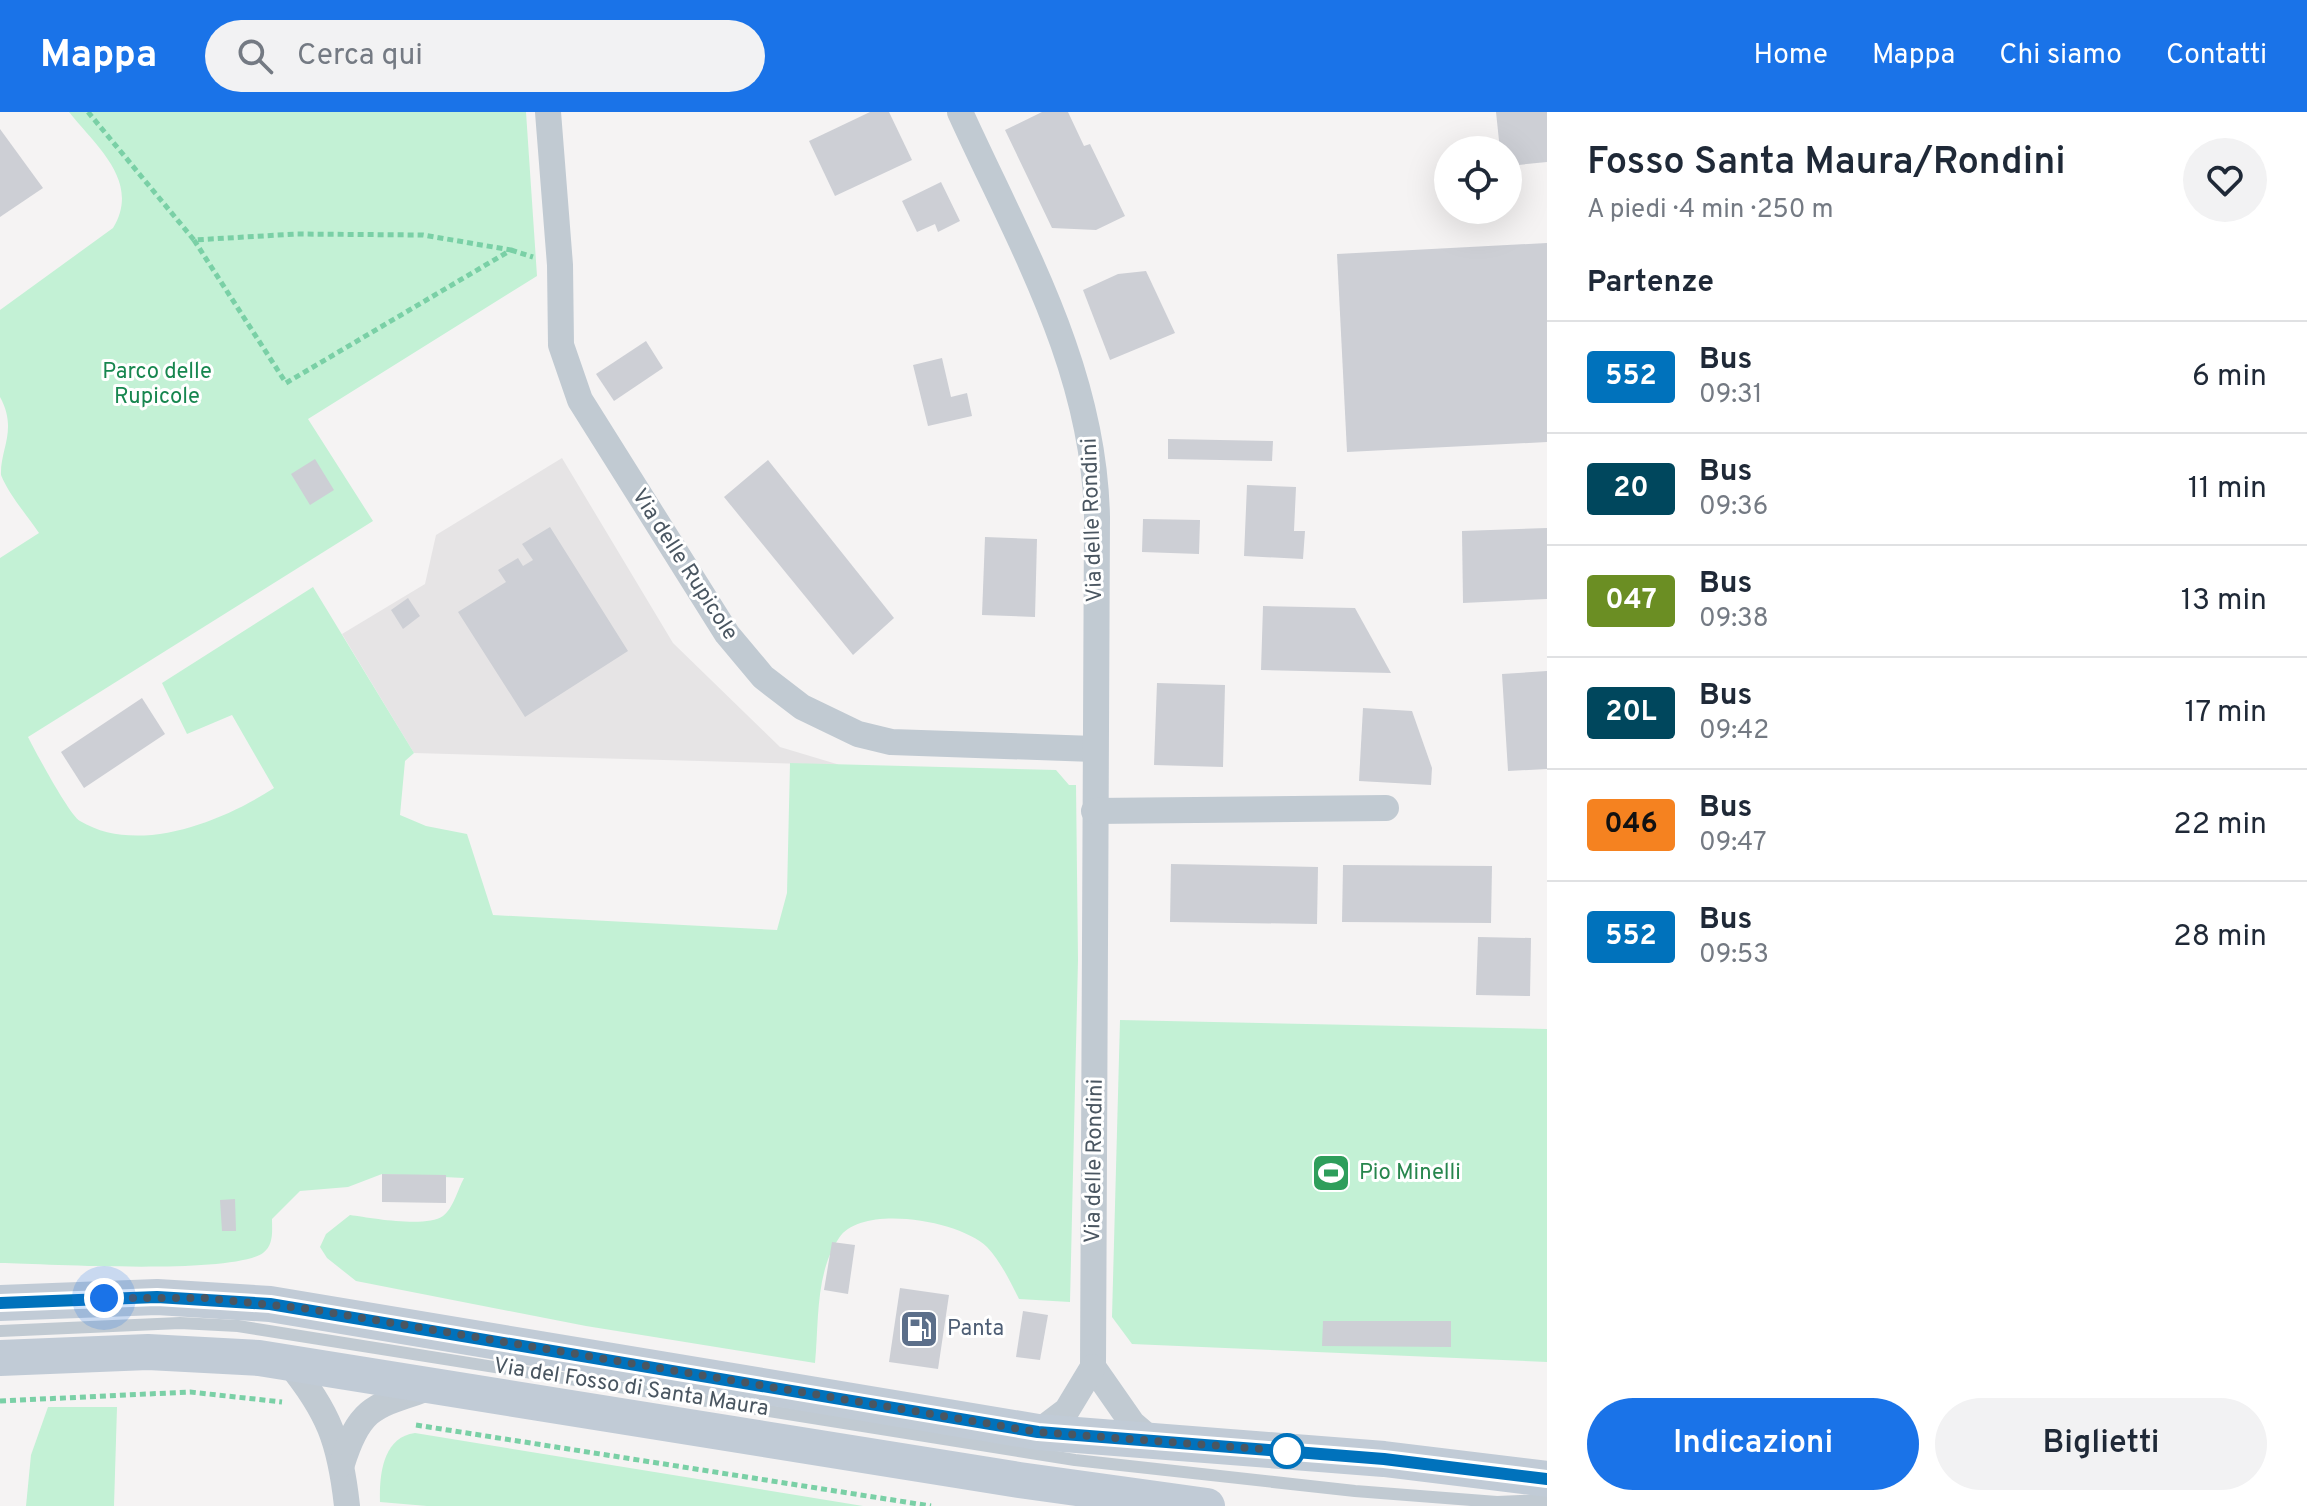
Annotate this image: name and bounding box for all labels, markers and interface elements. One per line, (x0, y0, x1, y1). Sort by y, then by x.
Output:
search box (205, 20, 765, 92)
text: Mappa (40, 32, 157, 81)
icon: search (233, 34, 277, 78)
text: Cerca qui (297, 38, 423, 75)
text: Home (1754, 38, 1828, 74)
text: Mappa (1872, 38, 1955, 74)
text: Chi siamo (1999, 38, 2122, 74)
text: Contatti (2166, 38, 2267, 74)
map controls (1434, 136, 1522, 224)
button: locate (1434, 136, 1522, 224)
button: heart (2183, 138, 2267, 222)
text: Fosso Santa Maura/Rondini (1587, 139, 2066, 188)
text: A piedi · 4 min · 250 m (1587, 194, 1833, 227)
text: Partenze (1587, 265, 1714, 302)
text: Bus (1699, 342, 1752, 379)
park label: Parco delle Rupicole (102, 359, 212, 411)
text: 552 (1605, 359, 1657, 395)
text: 6 min (2192, 359, 2267, 396)
text: 09:31 (1699, 379, 1762, 412)
street label: Via delle Rondini (1077, 437, 1109, 603)
text: Bus (1699, 454, 1752, 491)
text: 20 (1613, 471, 1649, 507)
text: 11 min (2188, 471, 2267, 508)
street label: Via delle Rupicole (625, 484, 743, 646)
text: 09:36 (1699, 491, 1768, 524)
text: Bus (1699, 566, 1752, 603)
text: 047 (1605, 583, 1657, 619)
text: 13 min (2181, 583, 2267, 620)
text: 09:38 (1699, 603, 1769, 636)
text: Bus (1699, 678, 1752, 715)
text: 20L (1605, 695, 1657, 731)
text: 17 min (2184, 695, 2267, 732)
text: 09:42 (1699, 715, 1769, 748)
text: Bus (1699, 790, 1752, 827)
text: 046 (1604, 807, 1658, 843)
text: 22 min (2173, 807, 2267, 844)
text: 09:47 (1699, 827, 1767, 860)
text: Bus (1699, 902, 1752, 939)
text: 552 (1605, 919, 1657, 955)
text: 28 min (2173, 919, 2267, 956)
text: 09:53 (1699, 939, 1769, 972)
street label: Via delle Rondini (1080, 1079, 1110, 1243)
sports icon: Pio Minelli (1310, 1152, 1352, 1194)
place label: Pio Minelli (1359, 1160, 1461, 1187)
your location (84, 1278, 124, 1318)
fuel station icon: Panta (898, 1308, 940, 1350)
place label: Panta (947, 1316, 1004, 1343)
street label: Via del Fosso di Santa Maura (491, 1353, 771, 1423)
button: Indicazioni (1587, 1398, 1919, 1490)
button: Biglietti (1935, 1398, 2267, 1490)
unlabelled marker (1270, 1434, 1304, 1468)

